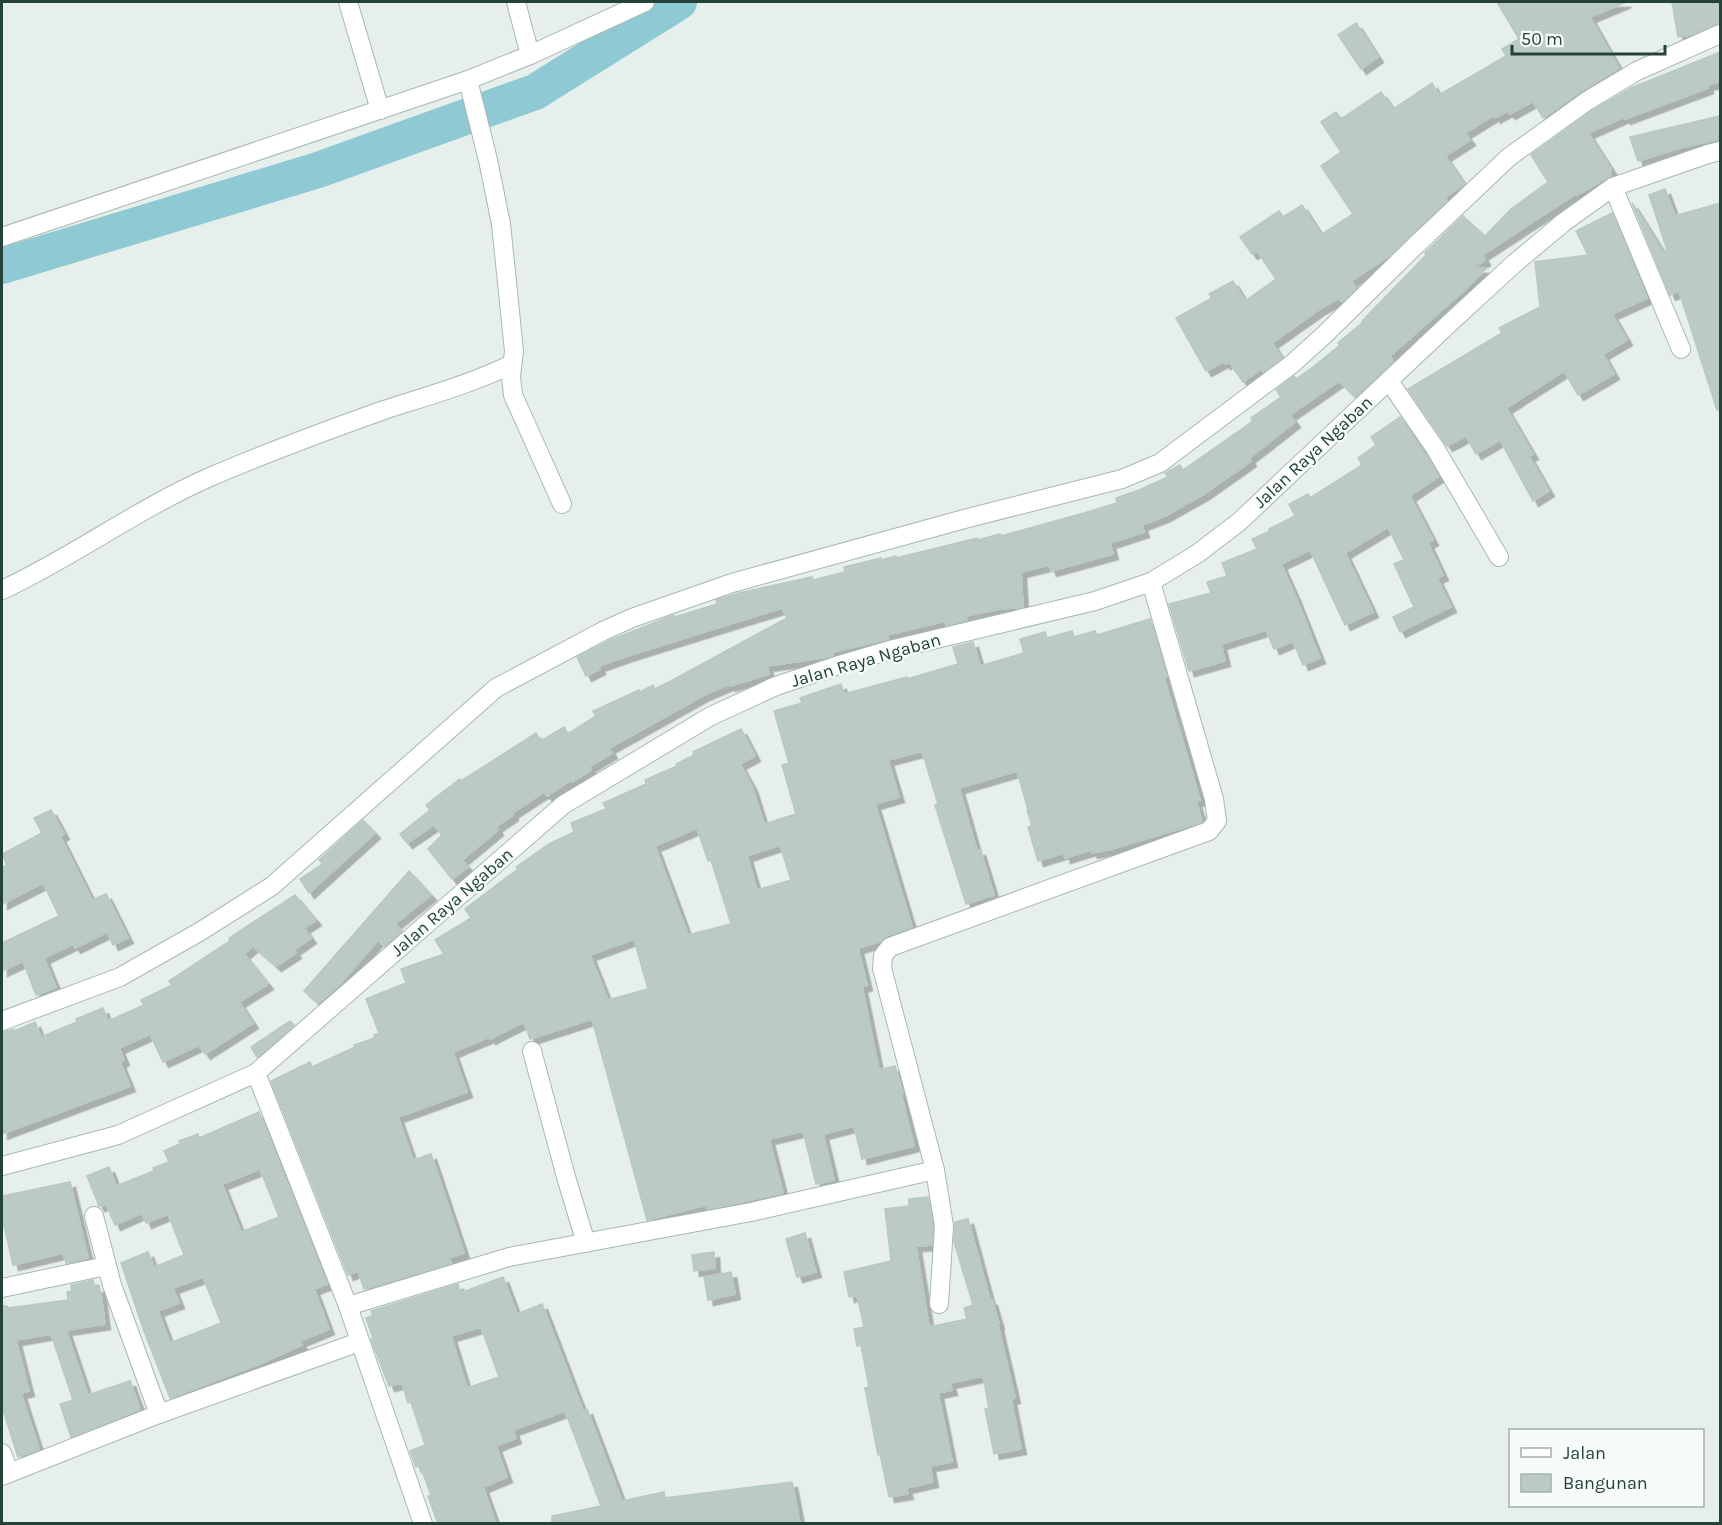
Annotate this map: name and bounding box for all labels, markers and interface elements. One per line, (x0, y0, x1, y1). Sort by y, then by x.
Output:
scale bar (1512, 18, 1665, 56)
text: 50 m (1521, 28, 1563, 50)
street label: Jalan Raya Ngaban (1249, 391, 1377, 513)
street label: Jalan Raya Ngaban (789, 628, 943, 692)
street label: Jalan Raya Ngaban (386, 843, 518, 961)
legend (1509, 1429, 1704, 1507)
text: Jalan (1563, 1442, 1606, 1464)
text: Bangunan (1563, 1472, 1648, 1494)

